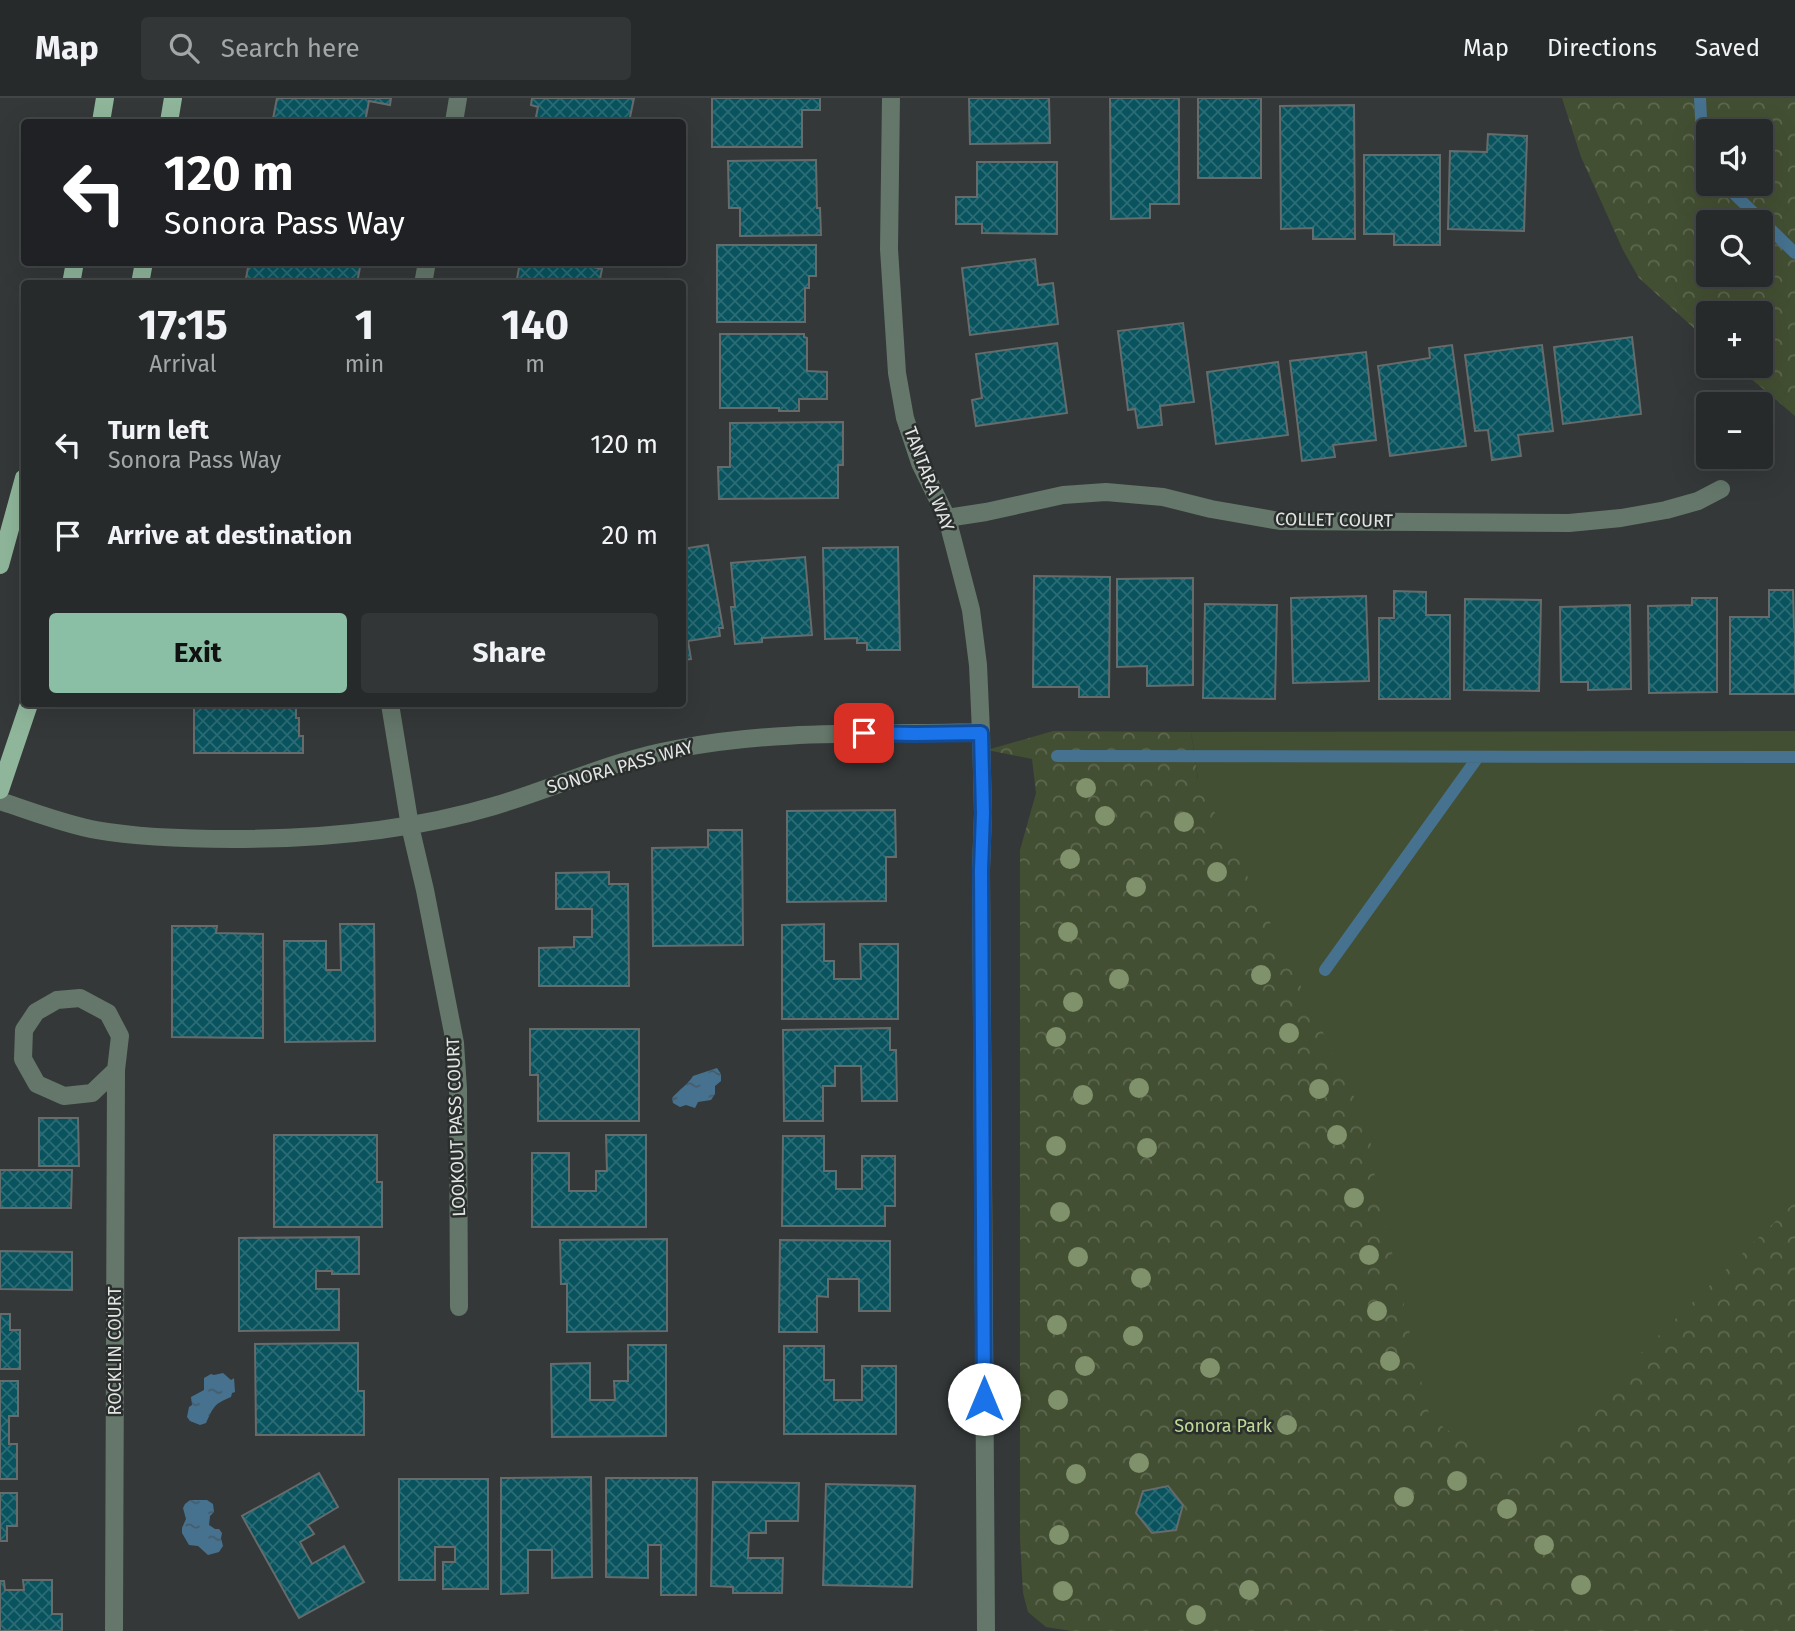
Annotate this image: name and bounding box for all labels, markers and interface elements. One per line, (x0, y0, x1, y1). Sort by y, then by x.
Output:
search box (141, 17, 631, 80)
text: Map (35, 28, 99, 68)
icon: search (165, 29, 203, 67)
text: Search here (221, 33, 360, 64)
text: Map (1463, 34, 1509, 62)
text: Directions (1547, 34, 1657, 62)
text: Saved (1695, 34, 1760, 62)
map controls (1696, 119, 1773, 469)
button: sound (1696, 119, 1773, 196)
text: 120 m (164, 144, 294, 203)
icon: left (49, 147, 140, 238)
text: Sonora Pass Way (164, 204, 405, 242)
button: search (1696, 210, 1773, 287)
text: 17:15 (138, 300, 228, 350)
text: 1 (355, 300, 374, 350)
text: 140 (501, 300, 569, 350)
button: + (1696, 301, 1773, 378)
text: Arrival (149, 350, 217, 378)
text: min (345, 350, 384, 378)
text: m (525, 350, 545, 378)
button: − (1696, 392, 1773, 469)
text: Turn left (108, 415, 209, 446)
street label: TANTARA WAY (899, 424, 959, 534)
icon: left (49, 426, 87, 464)
text: 120 m (590, 429, 658, 460)
text: Sonora Pass Way (108, 446, 281, 474)
street label: COLLET COURT (1275, 508, 1394, 532)
icon: arrive (49, 517, 87, 555)
text: Arrive at destination (108, 520, 352, 551)
text: 20 m (601, 520, 658, 551)
button: Exit (49, 613, 347, 693)
button: Share (361, 613, 658, 693)
pin (834, 703, 894, 763)
icon: arrive (845, 714, 883, 752)
street label: SONORA PASS WAY (544, 736, 696, 798)
street label: LOOKOUT PASS COURT (442, 1036, 470, 1217)
street label: ROCKLIN COURT (104, 1286, 126, 1416)
position arrow (947, 1362, 1021, 1436)
park label: Sonora Park (1174, 1415, 1273, 1437)

